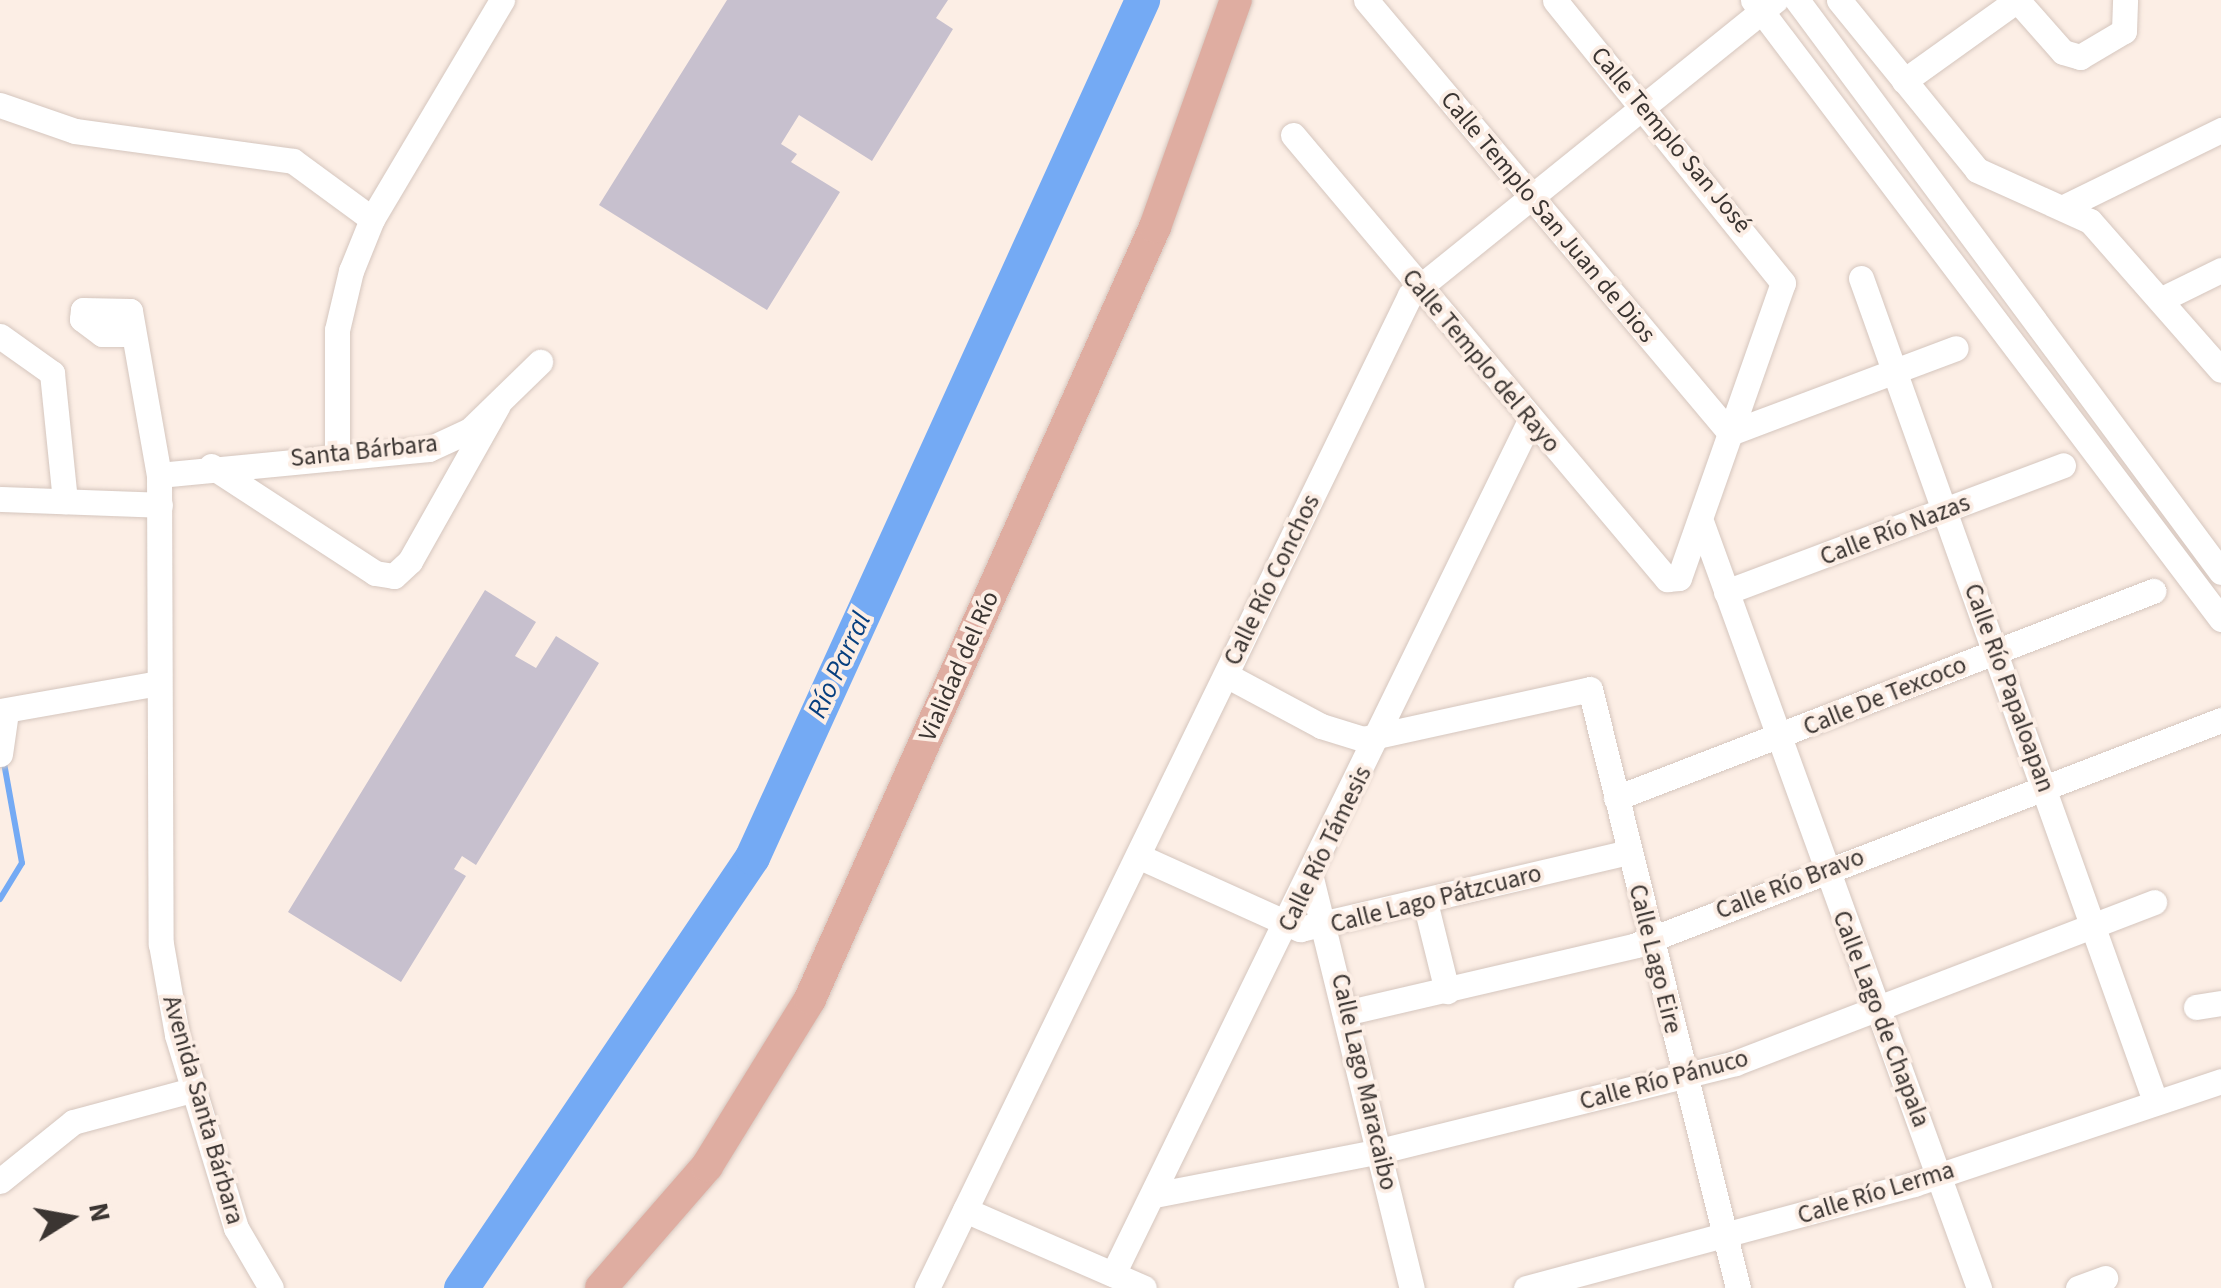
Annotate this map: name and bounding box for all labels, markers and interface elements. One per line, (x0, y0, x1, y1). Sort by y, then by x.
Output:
street label: Calle Templo San José (1584, 41, 1758, 239)
street label: Calle Templo San Juan de Dios (1434, 85, 1662, 349)
street label: Calle Templo del Rayo (1396, 263, 1566, 459)
street label: Santa Bárbara (289, 428, 439, 474)
street label: Calle Río Nazas (1816, 488, 1974, 572)
street label: Calle Río Conchos (1218, 490, 1326, 670)
street label: Calle Río Papaloapan (1957, 580, 2061, 796)
street label: Vialidad del Río (913, 586, 1005, 746)
water label: Río Parral (800, 607, 878, 723)
street label: Calle De Texcoco (1799, 650, 1971, 742)
street label: Calle Río Támesis (1272, 761, 1378, 937)
street label: Calle Río Bravo (1712, 842, 1868, 926)
street label: Calle Lago Pátzcuaro (1327, 858, 1545, 940)
street label: Calle Lago Eire (1622, 881, 1688, 1037)
street label: Calle Lago de Chapala (1826, 907, 1936, 1131)
street label: Calle Lago Maracaibo (1324, 971, 1404, 1193)
street label: Avenida Santa Bárbara (156, 992, 250, 1228)
street label: Calle Río Pánuco (1576, 1043, 1752, 1117)
street label: Calle Río Lerma (1794, 1155, 1958, 1231)
north arrow (20, 1168, 120, 1268)
text: N (78, 1199, 121, 1225)

